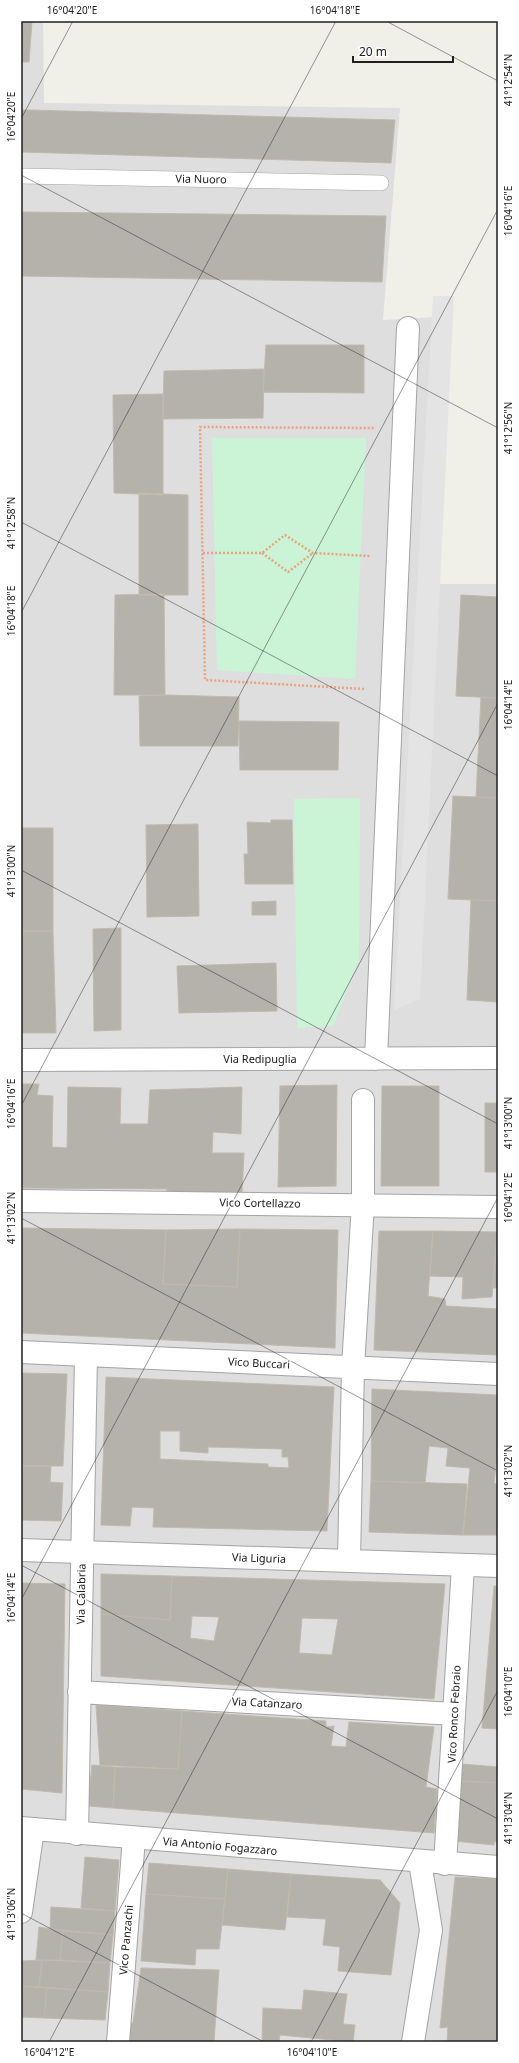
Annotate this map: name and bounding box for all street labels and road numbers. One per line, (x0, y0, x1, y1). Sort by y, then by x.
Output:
street label: Via Nuoro (175, 171, 227, 186)
street label: Via Redipuglia (223, 1051, 297, 1066)
street label: Vico Cortellazzo (219, 1194, 301, 1211)
street label: Vico Buccari (228, 1353, 291, 1372)
street label: Via Liguria (232, 1549, 286, 1566)
street label: Via Calabria (72, 1563, 89, 1625)
street label: Vico Ronco Febraio (443, 1664, 464, 1763)
street label: Via Catanzaro (231, 1693, 303, 1712)
street label: Via Antonio Fogazzaro (162, 1833, 278, 1858)
street label: Vico Panzachi (115, 1904, 136, 1976)

